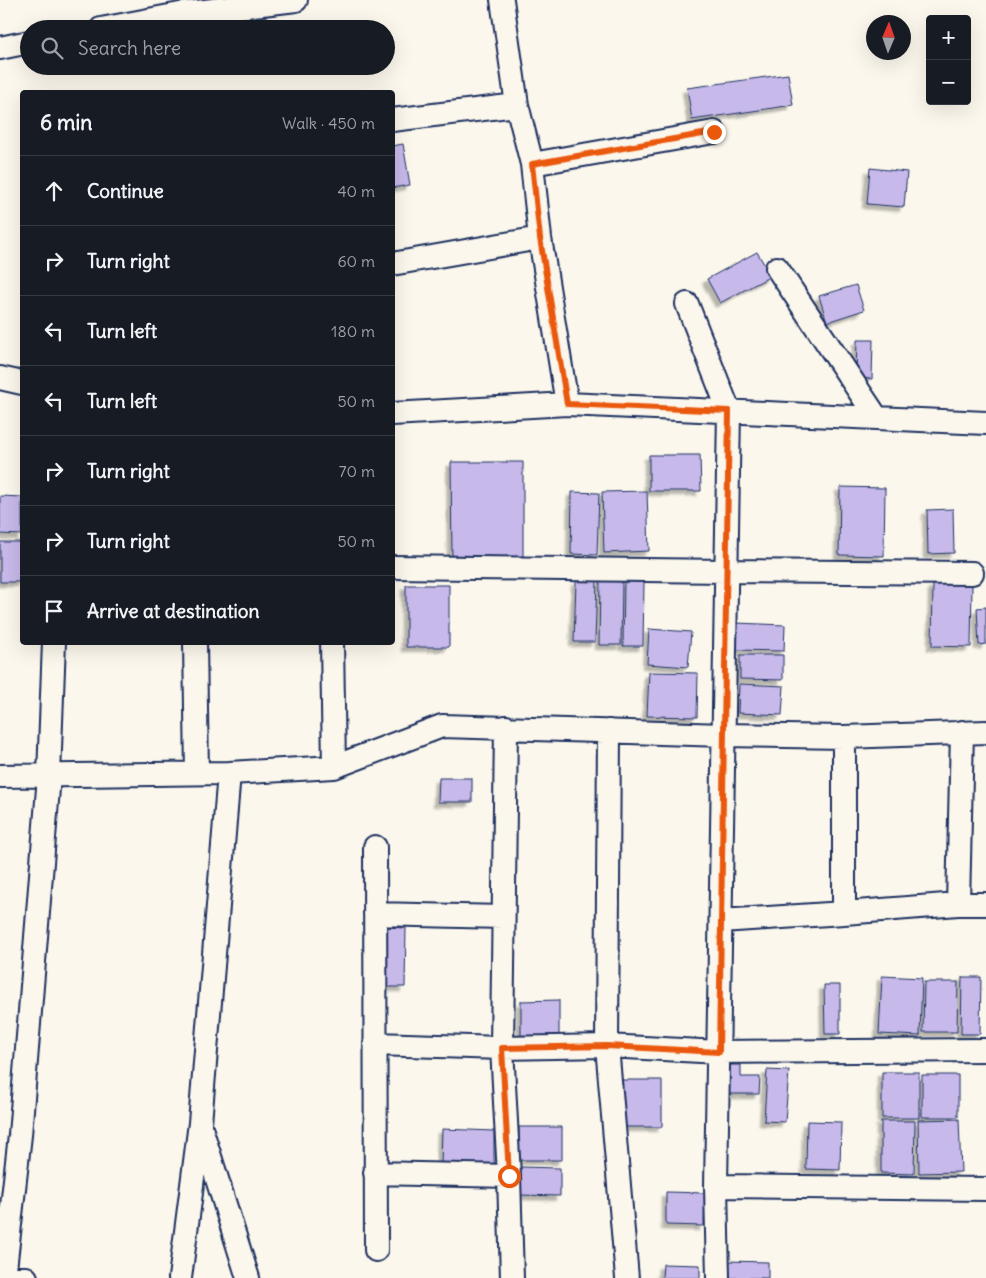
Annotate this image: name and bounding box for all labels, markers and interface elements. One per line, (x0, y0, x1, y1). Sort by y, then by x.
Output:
north arrow (866, 15, 911, 60)
map controls (926, 15, 971, 105)
button: + (926, 15, 971, 60)
search box (20, 20, 395, 75)
icon: search (38, 34, 66, 62)
text: Search here (78, 36, 181, 60)
button: − (926, 60, 971, 105)
text: 6 min (40, 109, 92, 136)
text: Walk · 450 m (282, 113, 375, 133)
route end (703, 121, 726, 144)
icon: ahead (40, 177, 68, 205)
text: Continue (87, 179, 164, 203)
text: 40 m (337, 181, 375, 201)
icon: right (40, 247, 68, 275)
text: Turn right (87, 249, 170, 273)
text: 60 m (337, 251, 375, 271)
icon: left (40, 317, 68, 345)
text: Turn left (87, 319, 157, 343)
text: 180 m (331, 321, 375, 341)
icon: left (40, 387, 68, 415)
text: Turn left (87, 389, 157, 413)
text: 50 m (337, 391, 375, 411)
icon: right (40, 457, 68, 485)
text: Turn right (87, 459, 170, 483)
text: 70 m (339, 461, 375, 481)
icon: right (40, 527, 68, 555)
text: Turn right (87, 529, 170, 553)
text: 50 m (337, 531, 375, 551)
icon: arrive (40, 597, 68, 625)
text: Arrive at destination (87, 599, 260, 623)
route start (498, 1165, 521, 1188)

